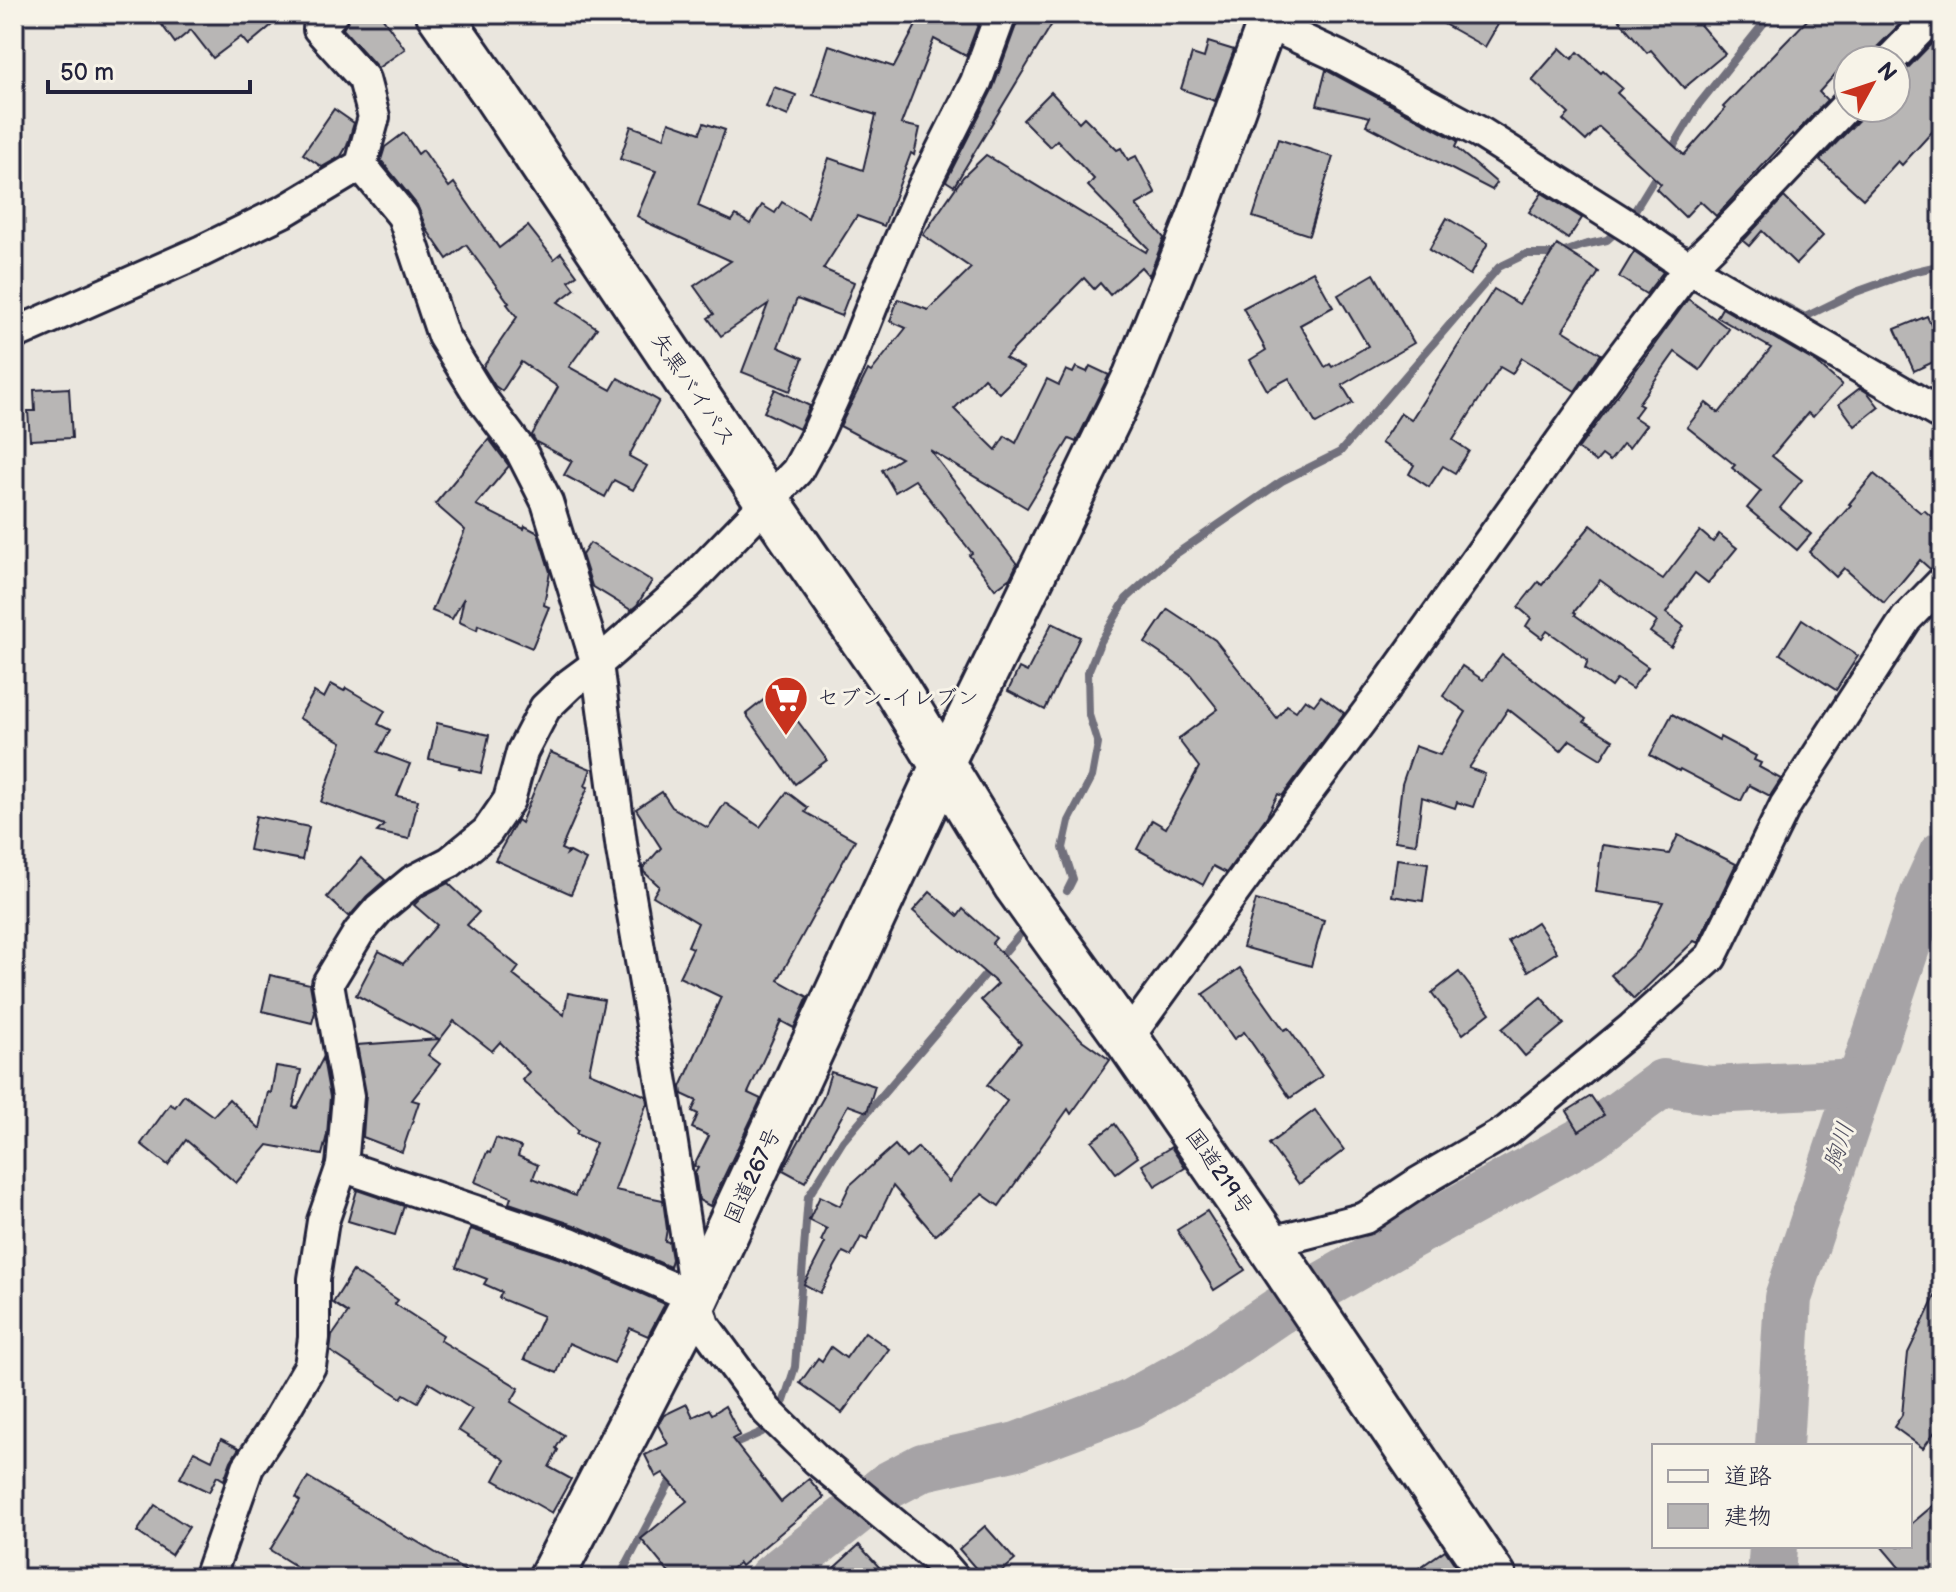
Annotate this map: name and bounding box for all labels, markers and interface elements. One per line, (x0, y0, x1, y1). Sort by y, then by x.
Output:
scale bar (48, 44, 250, 94)
north arrow (1832, 44, 1912, 124)
text: N (1871, 57, 1902, 87)
text: 50 m (60, 58, 114, 87)
street label: 矢黒バイパス (645, 328, 741, 452)
supermarket icon: セブン-イレブン (762, 674, 810, 737)
place label: セブン-イレブン (817, 685, 979, 712)
water label: 胸川 (1817, 1119, 1861, 1173)
street label: 国道219号 (1179, 1123, 1259, 1221)
street label: 国道267号 (719, 1124, 787, 1228)
legend (1652, 1444, 1912, 1548)
text: 道路 (1724, 1462, 1772, 1491)
text: 建物 (1724, 1502, 1772, 1531)

